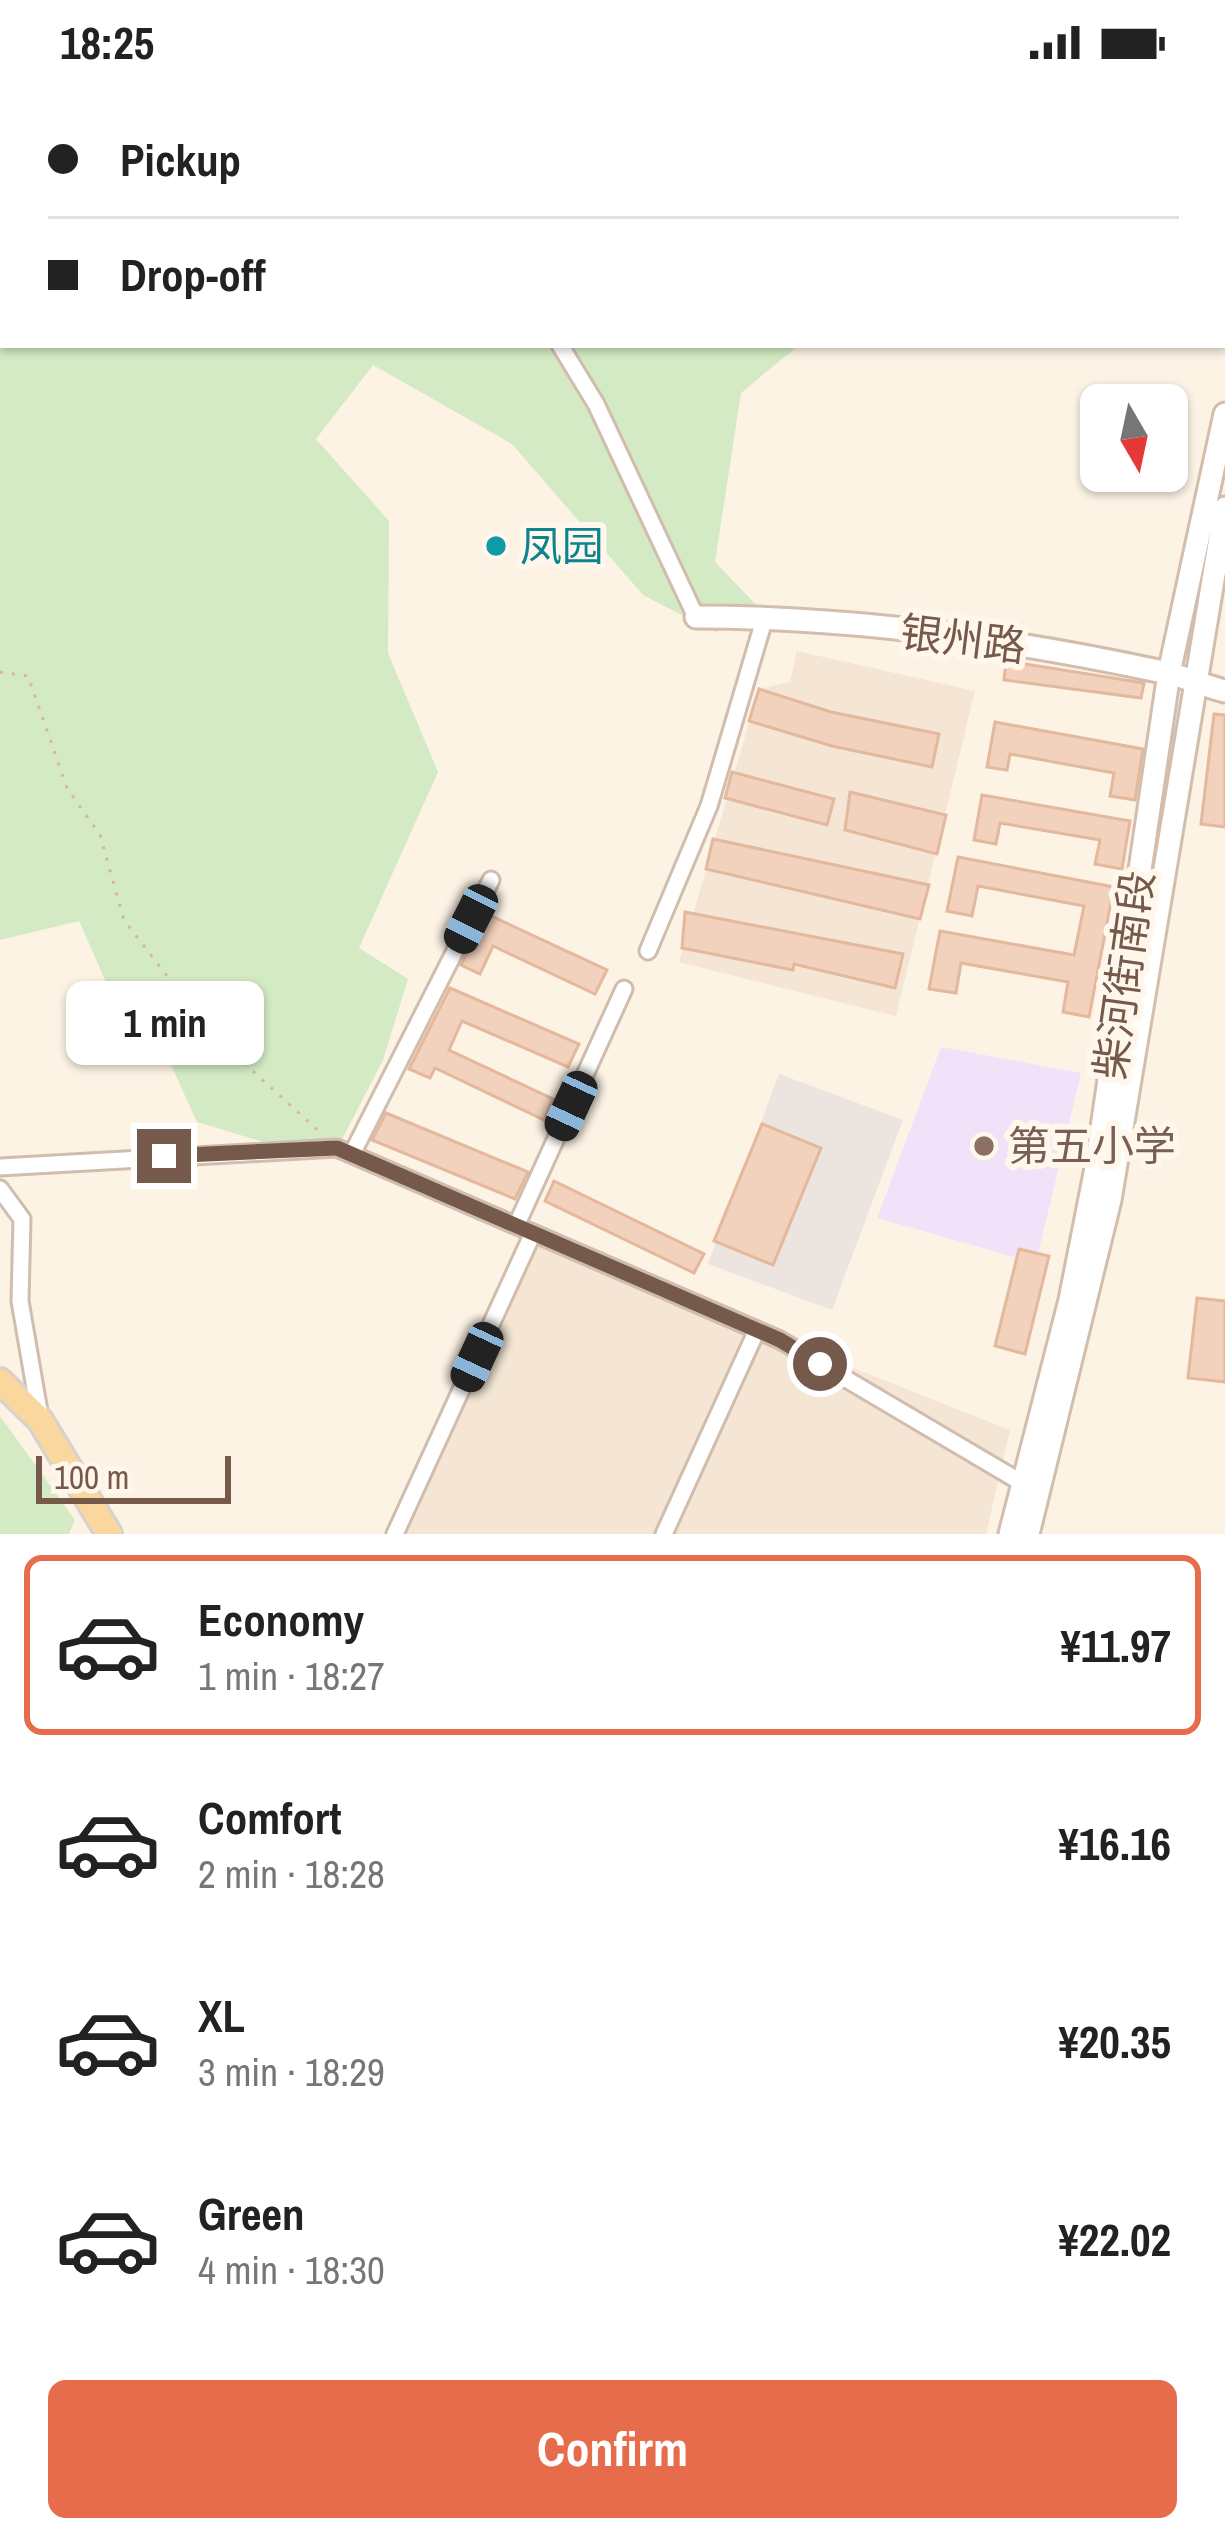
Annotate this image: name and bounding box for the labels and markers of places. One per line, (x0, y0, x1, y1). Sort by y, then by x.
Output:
place label: 凤园 (520, 518, 604, 574)
marker: 凤园 (483, 533, 509, 559)
place label: 第五小学 (1008, 1118, 1176, 1174)
marker: 第五小学 (971, 1133, 997, 1159)

